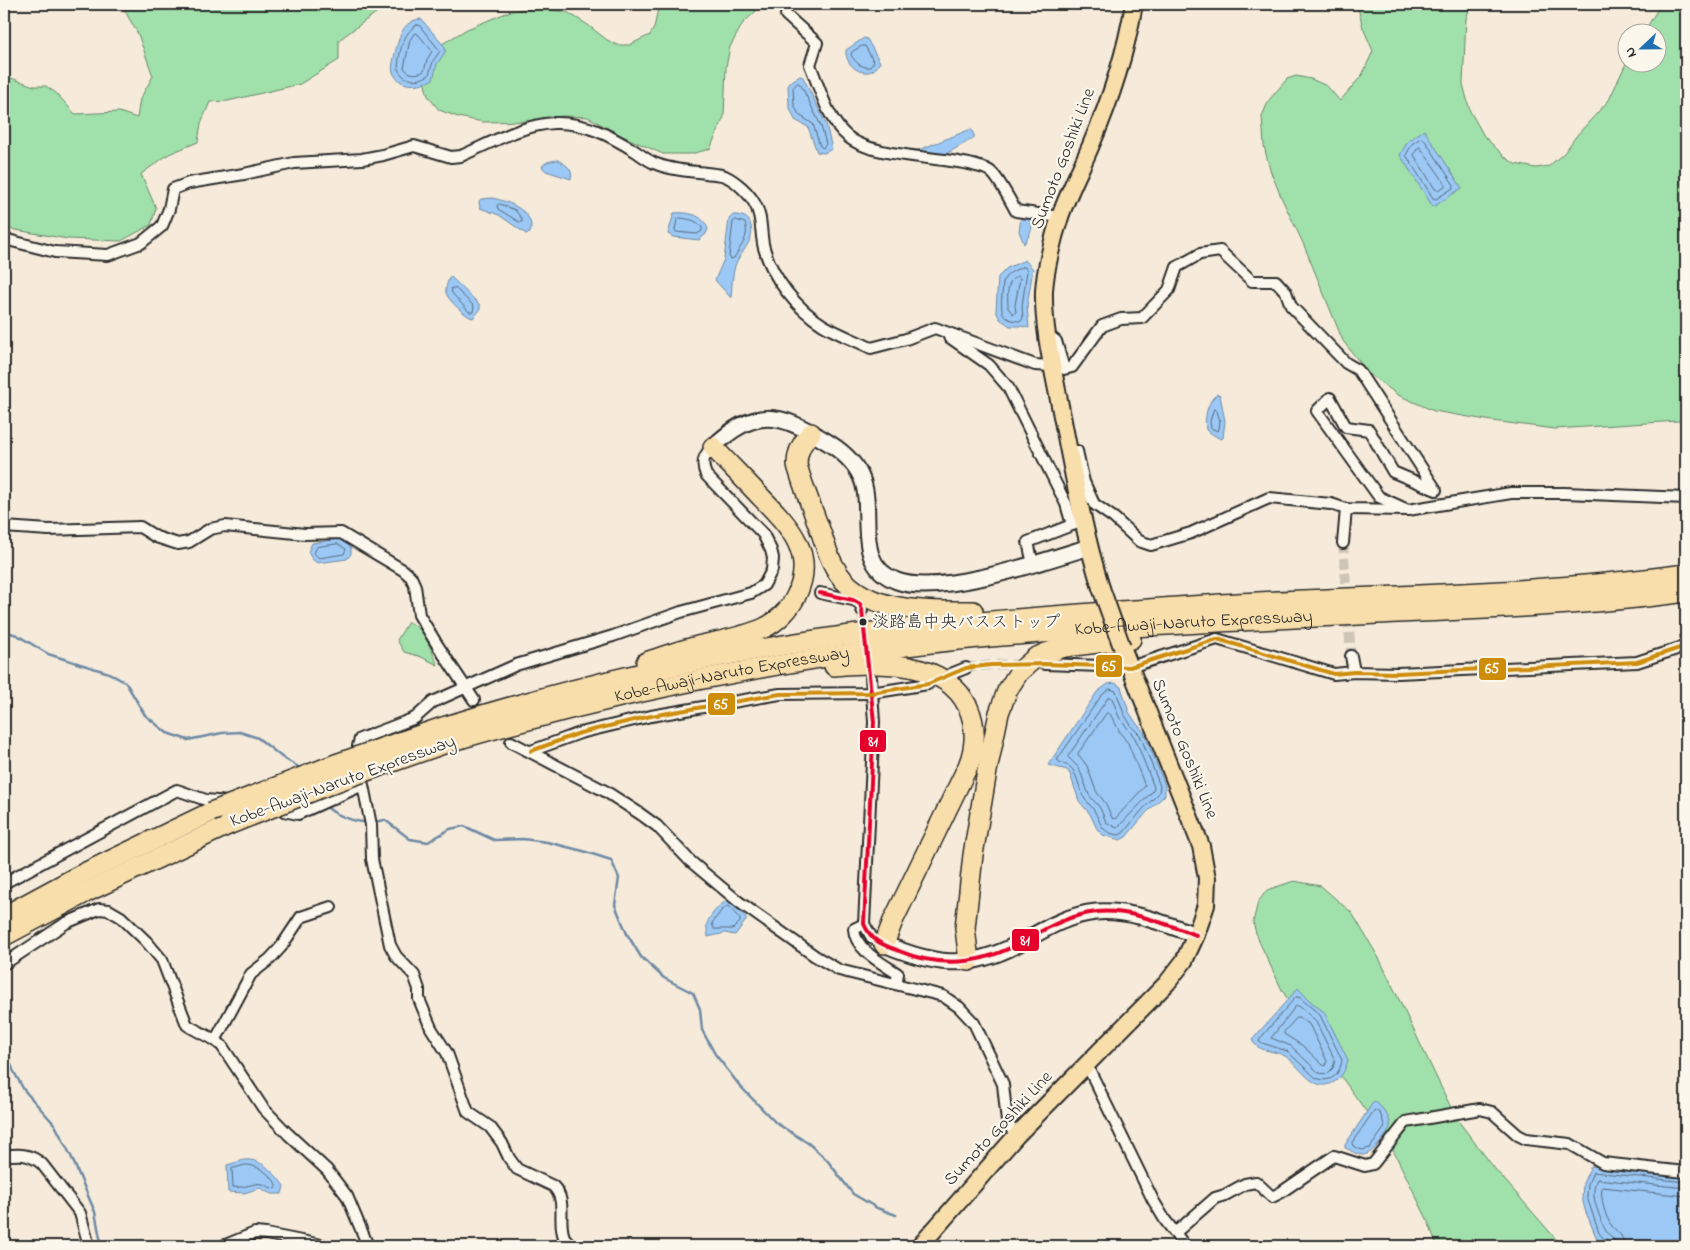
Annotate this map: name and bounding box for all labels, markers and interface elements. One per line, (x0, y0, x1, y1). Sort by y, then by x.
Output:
north arrow (1618, 22, 1668, 72)
text: N (1620, 44, 1643, 61)
street label: Sumoto Goshiki Line (1025, 84, 1103, 233)
street label: Kobe-Awaji-Naruto Expressway (1074, 604, 1313, 644)
place label: 淡路島中央バスストップ (872, 610, 1060, 635)
marker: 淡路島中央バスストップ (858, 617, 868, 627)
street label: Kobe-Awaji-Naruto Expressway (612, 641, 851, 711)
line badge: 65 (1095, 654, 1123, 678)
text: 65 (1101, 657, 1116, 678)
line badge: 65 (1478, 657, 1507, 681)
text: 65 (1484, 659, 1499, 680)
street label: Sumoto Goshiki Line (1144, 675, 1224, 824)
line badge: 65 (707, 692, 736, 716)
text: 65 (713, 695, 728, 716)
street label: Kobe-Awaji-Naruto Expressway (227, 729, 459, 835)
line badge: 81 (859, 729, 887, 753)
text: 81 (867, 732, 878, 753)
line badge: 81 (1011, 928, 1040, 952)
text: 81 (1019, 931, 1030, 952)
street label: Sumoto Goshiki Line (939, 1065, 1060, 1192)

